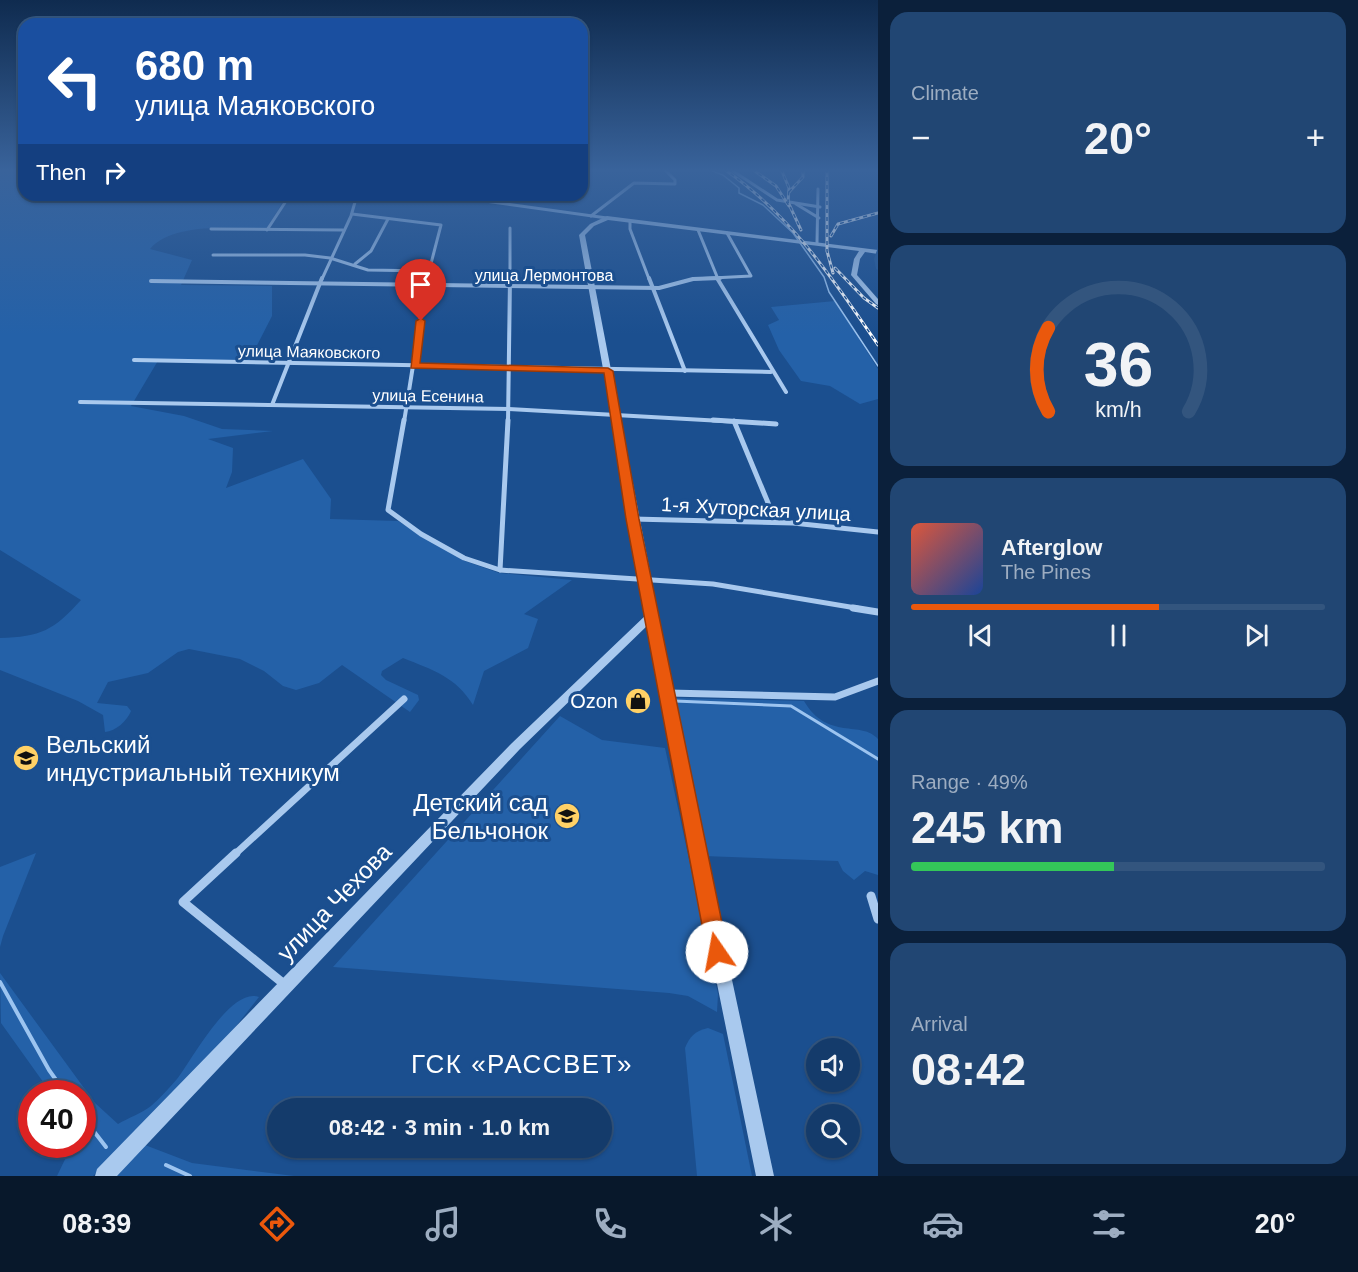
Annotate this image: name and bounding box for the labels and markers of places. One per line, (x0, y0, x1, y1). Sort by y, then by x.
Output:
pin (395, 259, 446, 321)
shop icon: Ozon (623, 686, 653, 716)
place label: Ozon (570, 690, 618, 712)
place label: Вельский индустриальный техникум (46, 731, 340, 786)
school or university icon: Вельский индустриальный техникум (11, 743, 41, 773)
place label: Детский сад Бельчонок (413, 789, 549, 844)
school or university icon: Детский сад Бельчонок (552, 801, 582, 831)

